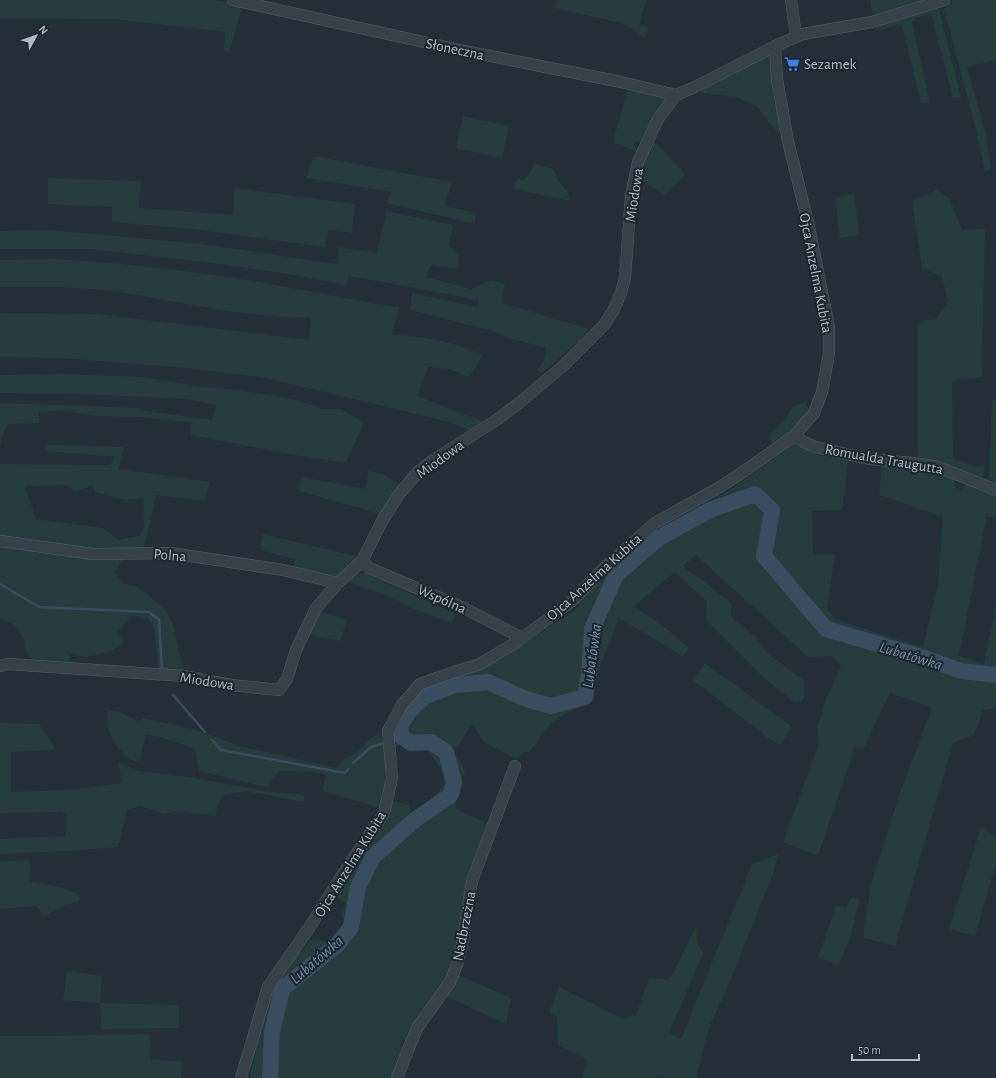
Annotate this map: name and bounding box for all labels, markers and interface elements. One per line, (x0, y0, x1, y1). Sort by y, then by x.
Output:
north arrow (16, 16, 56, 56)
text: N (37, 23, 50, 36)
street label: Słoneczna (424, 36, 486, 63)
supermarket icon: Sezamek (783, 55, 801, 73)
place label: Sezamek (804, 57, 857, 72)
street label: Miodowa (623, 167, 646, 223)
street label: Ojca Anzelma Kubita (797, 212, 835, 334)
street label: Miodowa (414, 437, 467, 482)
street label: Romualda Traugutta (824, 442, 944, 477)
street label: Ojca Anzelma Kubita (544, 531, 645, 624)
street label: Polna (153, 547, 187, 564)
street label: Wspólna (415, 582, 468, 617)
water label: Lubatówka (580, 623, 604, 689)
water label: Lubatówka (877, 639, 944, 673)
street label: Miodowa (179, 670, 235, 693)
street label: Ojca Anzelma Kubita (312, 809, 389, 920)
street label: Nadbrzeżna (450, 890, 479, 962)
water label: Lubatówka (287, 933, 346, 987)
scale bar (852, 1036, 919, 1062)
text: 50 m (858, 1044, 881, 1056)

